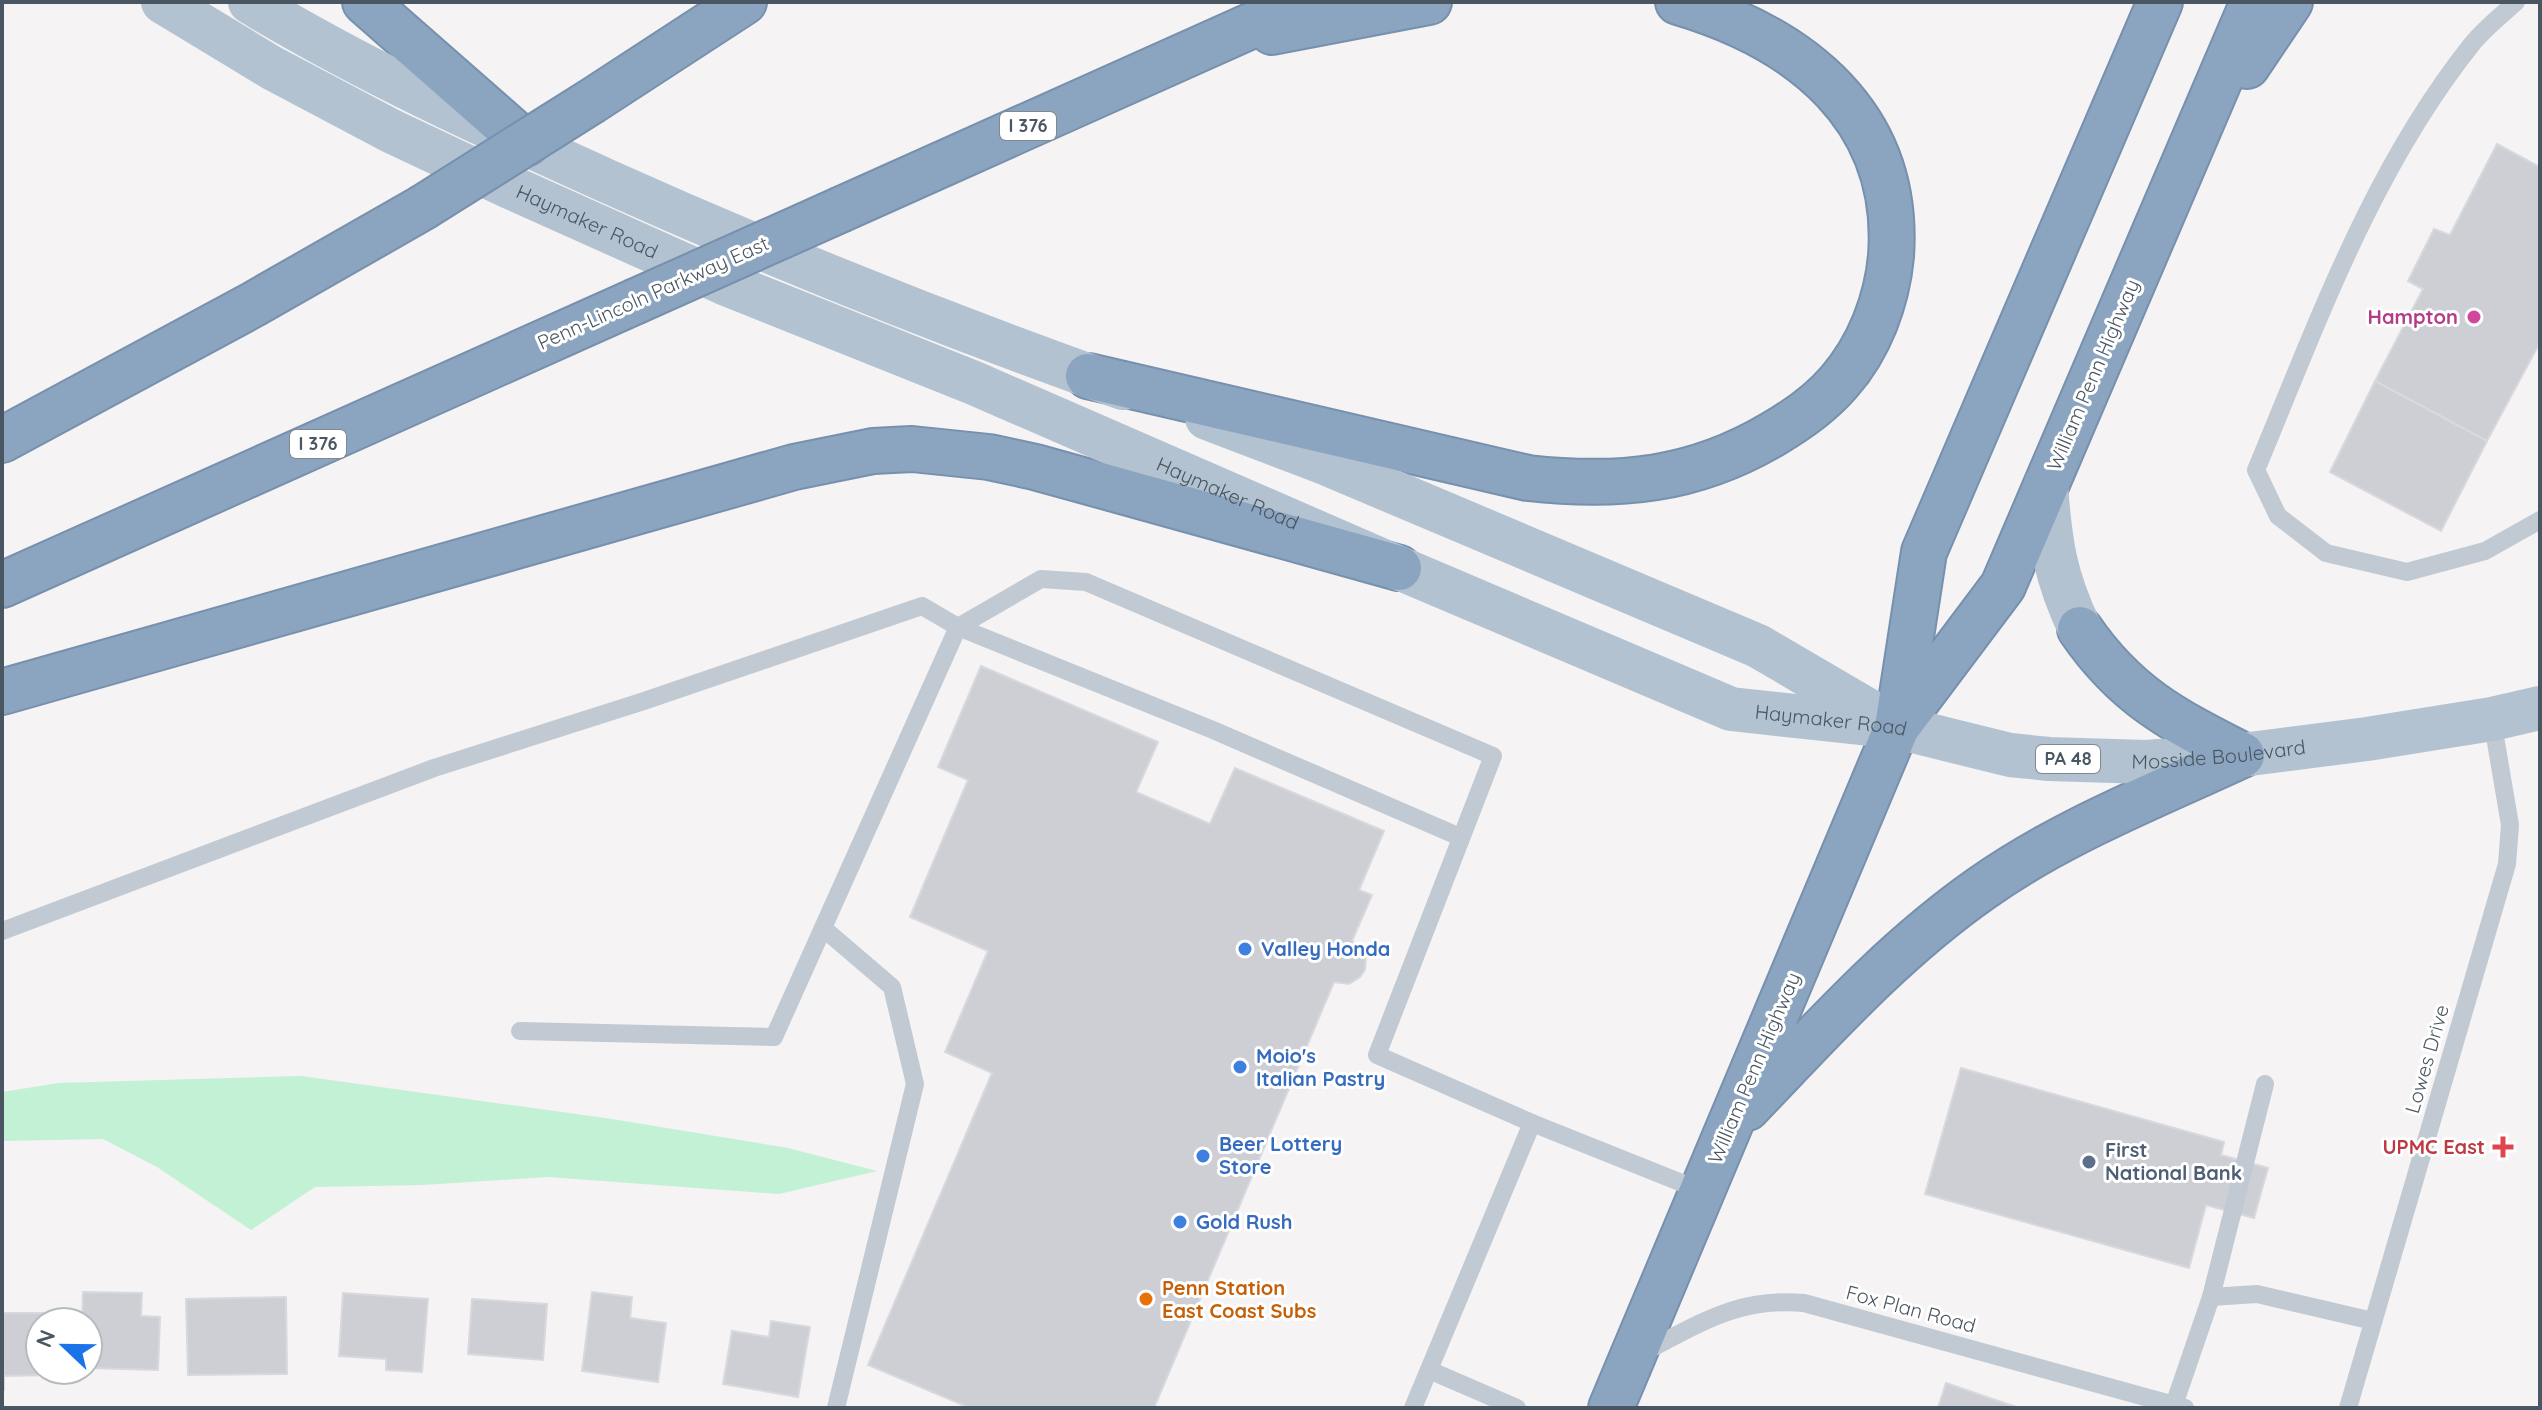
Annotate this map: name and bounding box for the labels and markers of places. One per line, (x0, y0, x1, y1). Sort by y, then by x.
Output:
place label: Hampton (2368, 304, 2458, 329)
marker: Hampton (2465, 308, 2483, 326)
place label: Valley Honda (1261, 936, 1390, 961)
marker: Valley Honda (1236, 940, 1254, 958)
place label: Moio's Italian Pastry (1256, 1043, 1385, 1091)
marker: Moio's Italian Pastry (1231, 1058, 1249, 1076)
place label: Beer Lottery Store (1219, 1131, 1342, 1179)
place label: UPMC East (2383, 1134, 2485, 1159)
marker: UPMC East (2492, 1136, 2514, 1158)
place label: First National Bank (2105, 1137, 2242, 1185)
marker: Beer Lottery Store (1194, 1147, 1212, 1165)
marker: First National Bank (2080, 1153, 2098, 1171)
place label: Gold Rush (1196, 1209, 1292, 1234)
marker: Gold Rush (1171, 1213, 1189, 1231)
place label: Penn Station East Coast Subs (1162, 1275, 1316, 1323)
marker: Penn Station East Coast Subs (1137, 1290, 1155, 1308)

